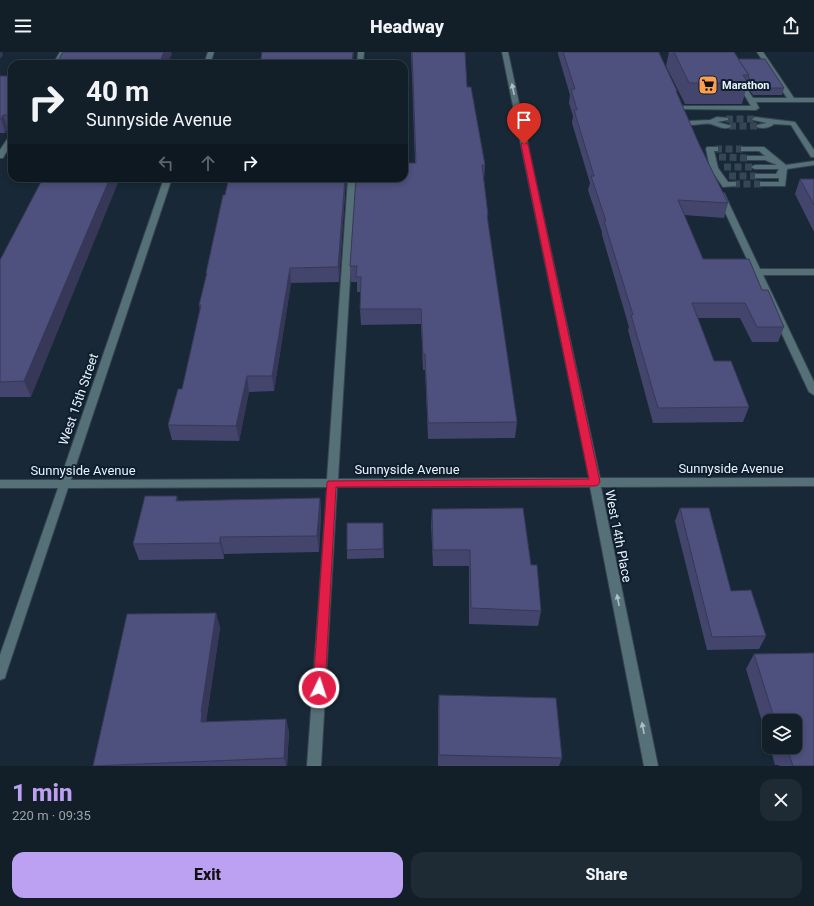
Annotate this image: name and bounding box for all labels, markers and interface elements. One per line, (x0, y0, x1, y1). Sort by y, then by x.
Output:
icon: menu (12, 15, 34, 37)
icon: share (780, 15, 802, 37)
text: Headway (370, 16, 444, 37)
supermarket icon: Marathon (697, 74, 719, 96)
text: 40 m (86, 75, 149, 108)
icon: right (20, 76, 72, 128)
place label: Marathon (722, 79, 770, 92)
one-way arrow (509, 83, 515, 95)
pin (507, 103, 541, 144)
text: Sunnyside Avenue (86, 109, 232, 130)
icon: arrive (513, 109, 535, 131)
icon: left (155, 152, 177, 174)
icon: ahead (197, 152, 219, 174)
icon: right (239, 152, 261, 174)
street label: West 15th Street (56, 351, 101, 447)
street label: Sunnyside Avenue (678, 461, 784, 476)
street label: Sunnyside Avenue (354, 462, 460, 477)
street label: Sunnyside Avenue (30, 463, 136, 478)
street label: West 14th Place (602, 489, 635, 584)
one-way arrow (615, 594, 621, 606)
position arrow (298, 667, 340, 709)
map controls (762, 714, 802, 754)
button: layers (762, 714, 802, 754)
one-way arrow (640, 722, 646, 734)
text: 1 min (12, 779, 73, 807)
button: close (760, 779, 802, 821)
text: 220 m · 09:35 (12, 808, 91, 823)
button: Exit (12, 852, 403, 898)
button: Share (411, 852, 802, 898)

